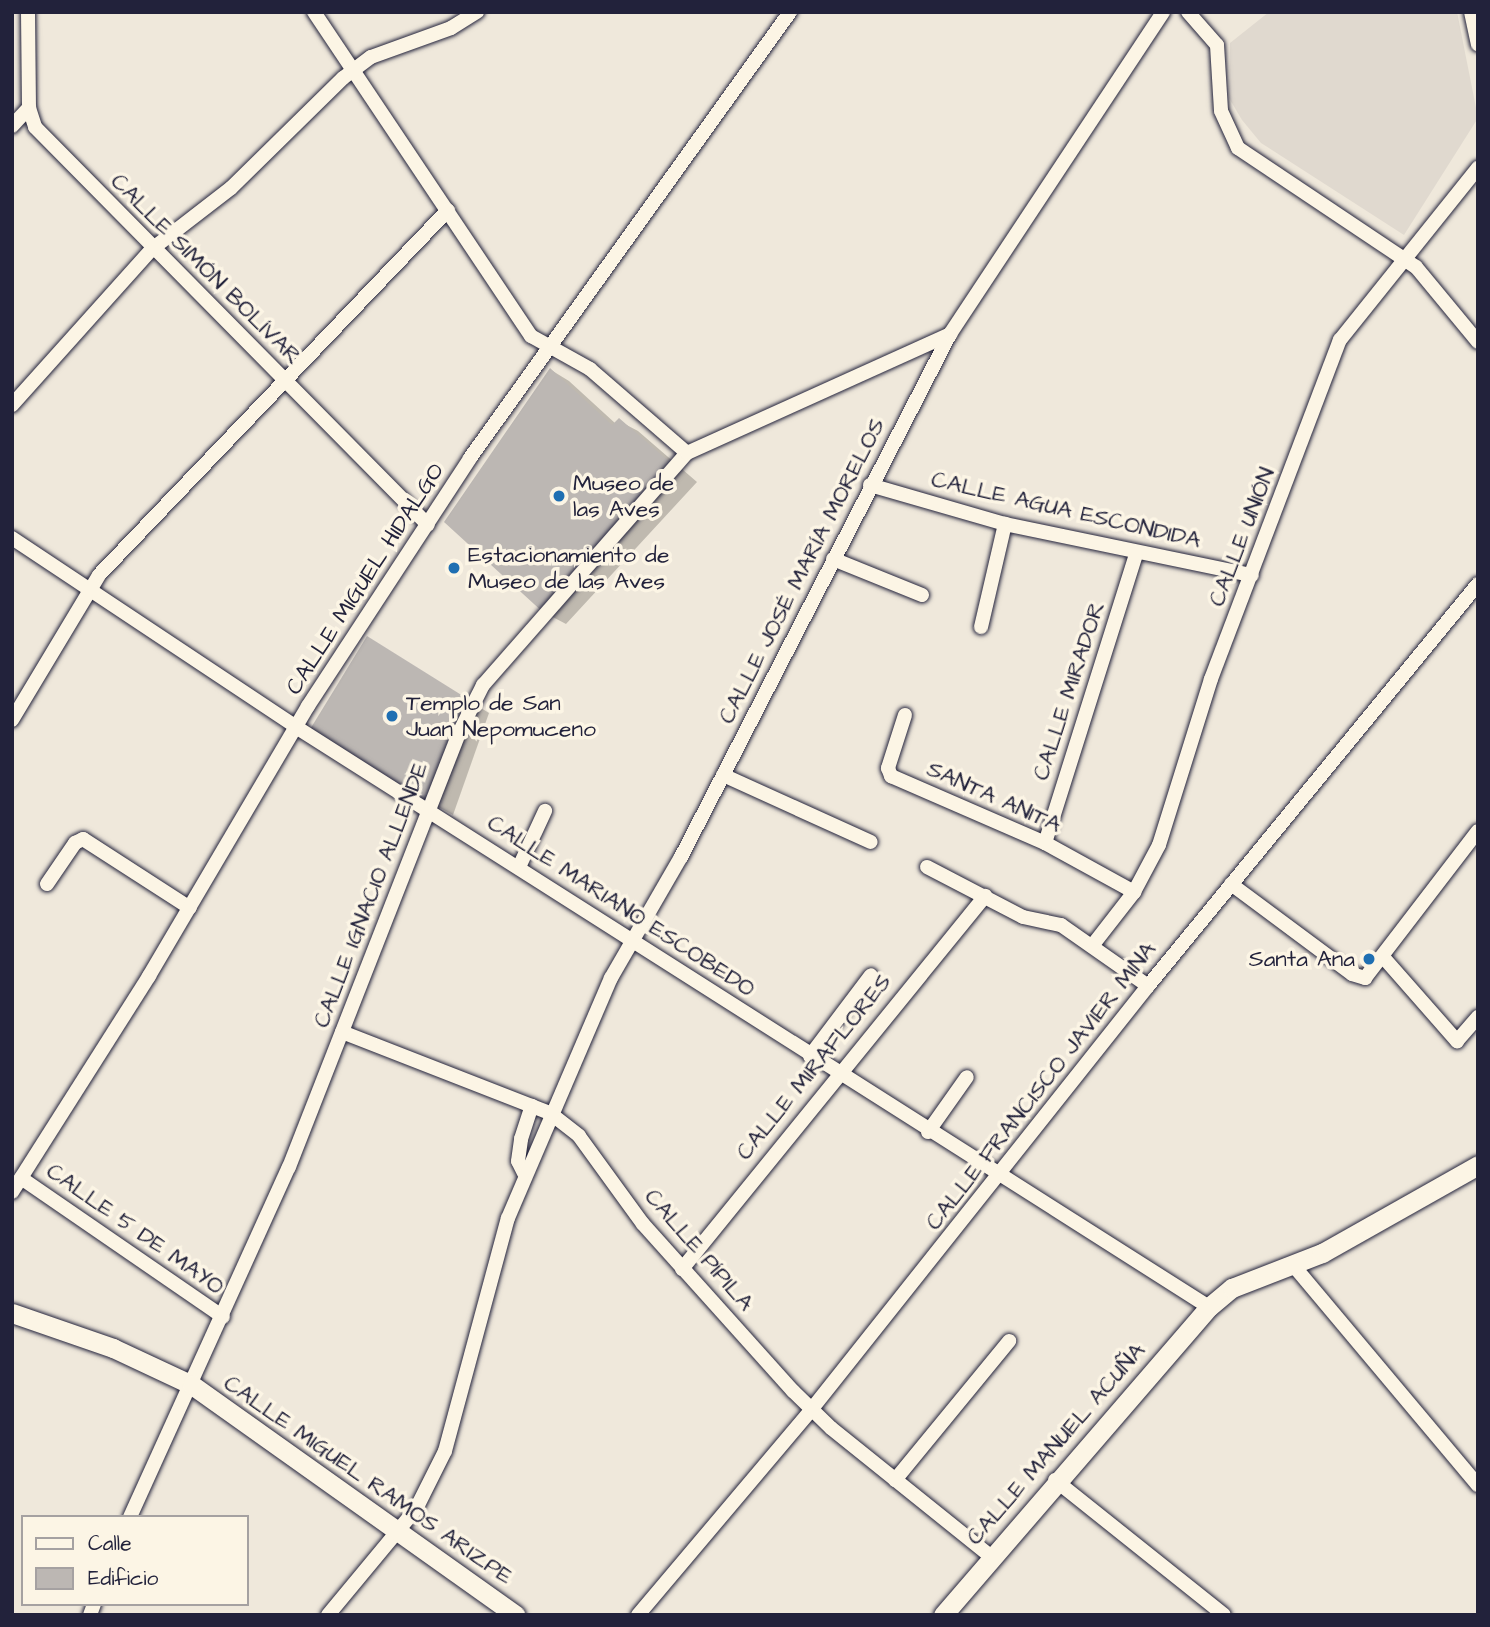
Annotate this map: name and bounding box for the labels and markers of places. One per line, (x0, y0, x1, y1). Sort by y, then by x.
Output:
place label: Museo de las Aves (573, 469, 674, 523)
marker: Museo de las Aves (551, 488, 567, 504)
place label: Estacionamiento de Museo de las Aves (468, 541, 669, 595)
marker: Estacionamiento de Museo de las Aves (446, 560, 462, 576)
place label: Templo de San Juan Nepomuceno (406, 689, 596, 743)
marker: Templo de San Juan Nepomuceno (384, 708, 400, 724)
place label: Santa Ana (1249, 945, 1355, 973)
marker: Santa Ana (1361, 951, 1377, 967)

